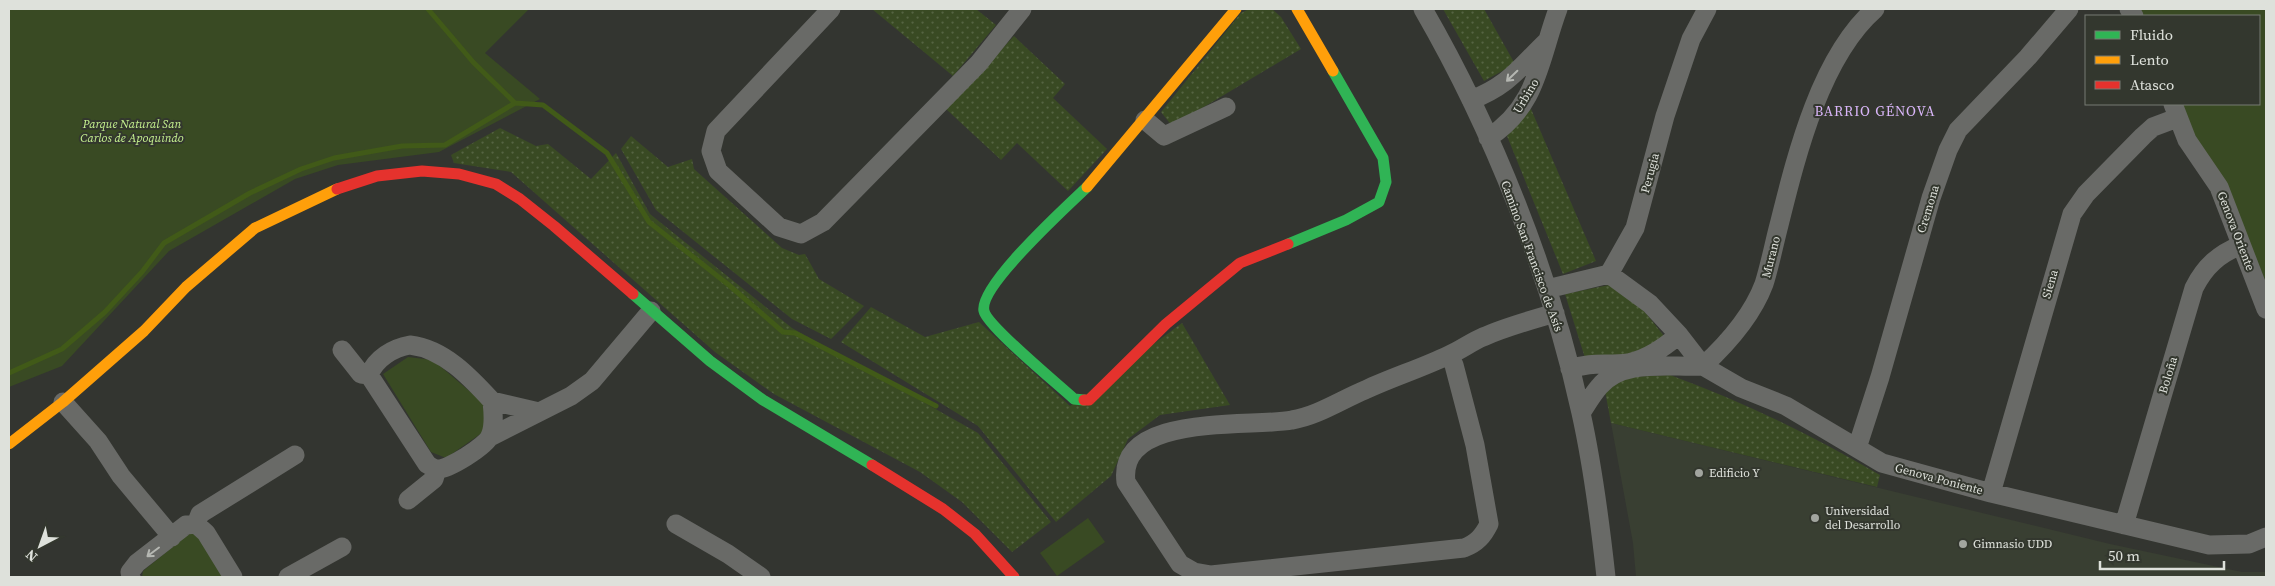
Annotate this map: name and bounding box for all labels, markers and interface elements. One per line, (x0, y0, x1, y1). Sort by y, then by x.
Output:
legend (2085, 15, 2260, 105)
text: Fluido (2130, 24, 2173, 45)
text: Lento (2130, 49, 2169, 70)
one-way arrow (1506, 70, 1519, 82)
text: Atasco (2130, 74, 2174, 95)
street label: Urbino (1509, 75, 1543, 116)
district label: BARRIO GÉNOVA (1814, 101, 1936, 121)
park label: Parque Natural San Carlos de Apoquindo (80, 116, 184, 146)
street label: Perugia (1637, 150, 1663, 195)
street label: Camino San Francisco de Asís (1497, 178, 1567, 334)
street label: Cremona (1913, 182, 1943, 235)
street label: Genova Oriente (2214, 189, 2258, 273)
street label: Murano (1758, 234, 1784, 280)
street label: Siena (2038, 267, 2062, 300)
street label: Boloña (2155, 354, 2181, 395)
street label: Genova Poniente (1893, 460, 1985, 498)
place label: Edificio Y (1709, 465, 1760, 481)
marker: Edificio Y (1693, 467, 1705, 479)
place label: Universidad del Desarrollo (1825, 503, 1901, 533)
marker: Universidad del Desarrollo (1809, 512, 1821, 524)
north arrow (15, 521, 65, 571)
place label: Gimnasio UDD (1973, 536, 2052, 552)
marker: Gimnasio UDD (1957, 538, 1969, 550)
scale bar (2100, 538, 2224, 570)
text: N (21, 545, 42, 567)
text: 50 m (2108, 545, 2140, 566)
one-way arrow (147, 546, 160, 557)

